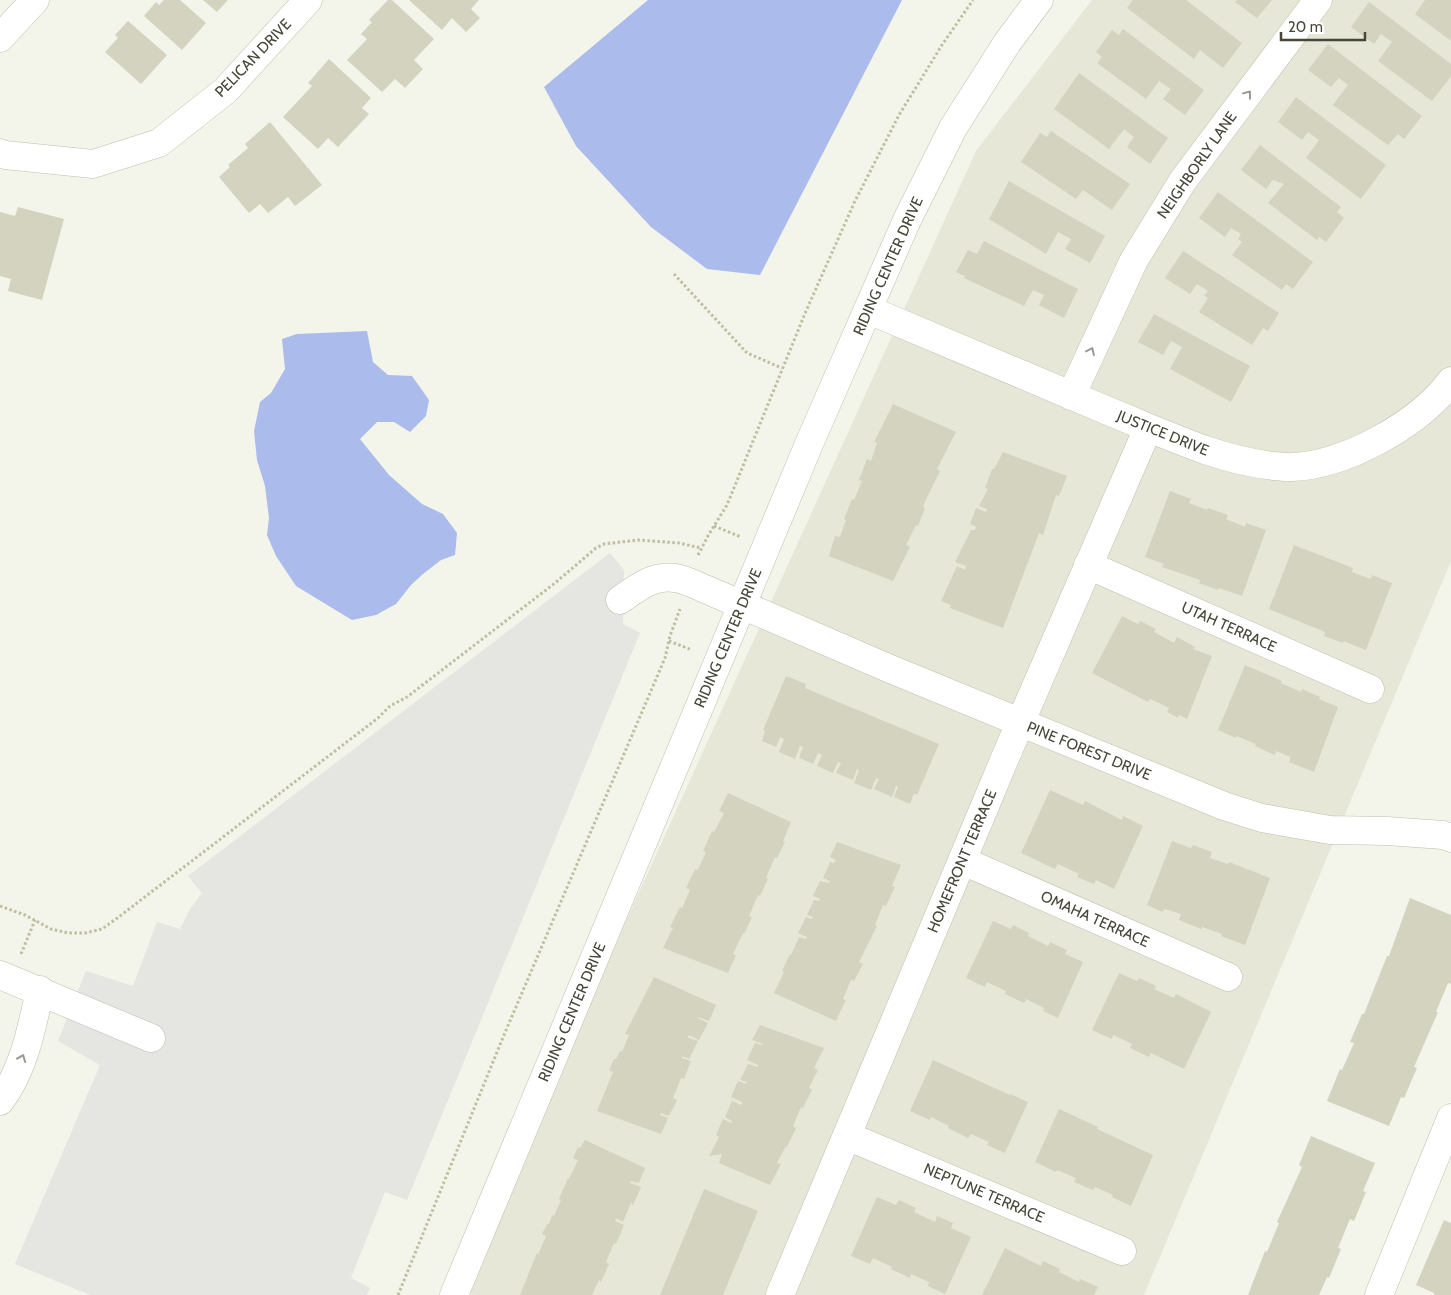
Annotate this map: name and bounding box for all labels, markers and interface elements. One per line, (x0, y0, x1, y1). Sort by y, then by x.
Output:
scale bar (1281, 10, 1365, 42)
street label: PELICAN DRIVE (211, 15, 295, 101)
text: 20 m (1288, 18, 1323, 36)
one-way arrow (1242, 91, 1250, 100)
street label: NEIGHBORLY LANE (1153, 108, 1241, 222)
street label: RIDING CENTER DRIVE (849, 194, 927, 338)
one-way arrow (1085, 348, 1095, 357)
street label: JUSTICE DRIVE (1114, 406, 1212, 460)
street label: RIDING CENTER DRIVE (690, 566, 766, 710)
street label: UTAH TERRACE (1179, 598, 1279, 656)
street label: PINE FOREST DRIVE (1024, 718, 1154, 784)
street label: HOMEFRONT TERRACE (924, 787, 1000, 935)
street label: OMAHA TERRACE (1038, 887, 1152, 951)
street label: RIDING CENTER DRIVE (534, 940, 610, 1084)
one-way arrow (16, 1054, 26, 1063)
street label: NEPTUNE TERRACE (921, 1159, 1047, 1227)

